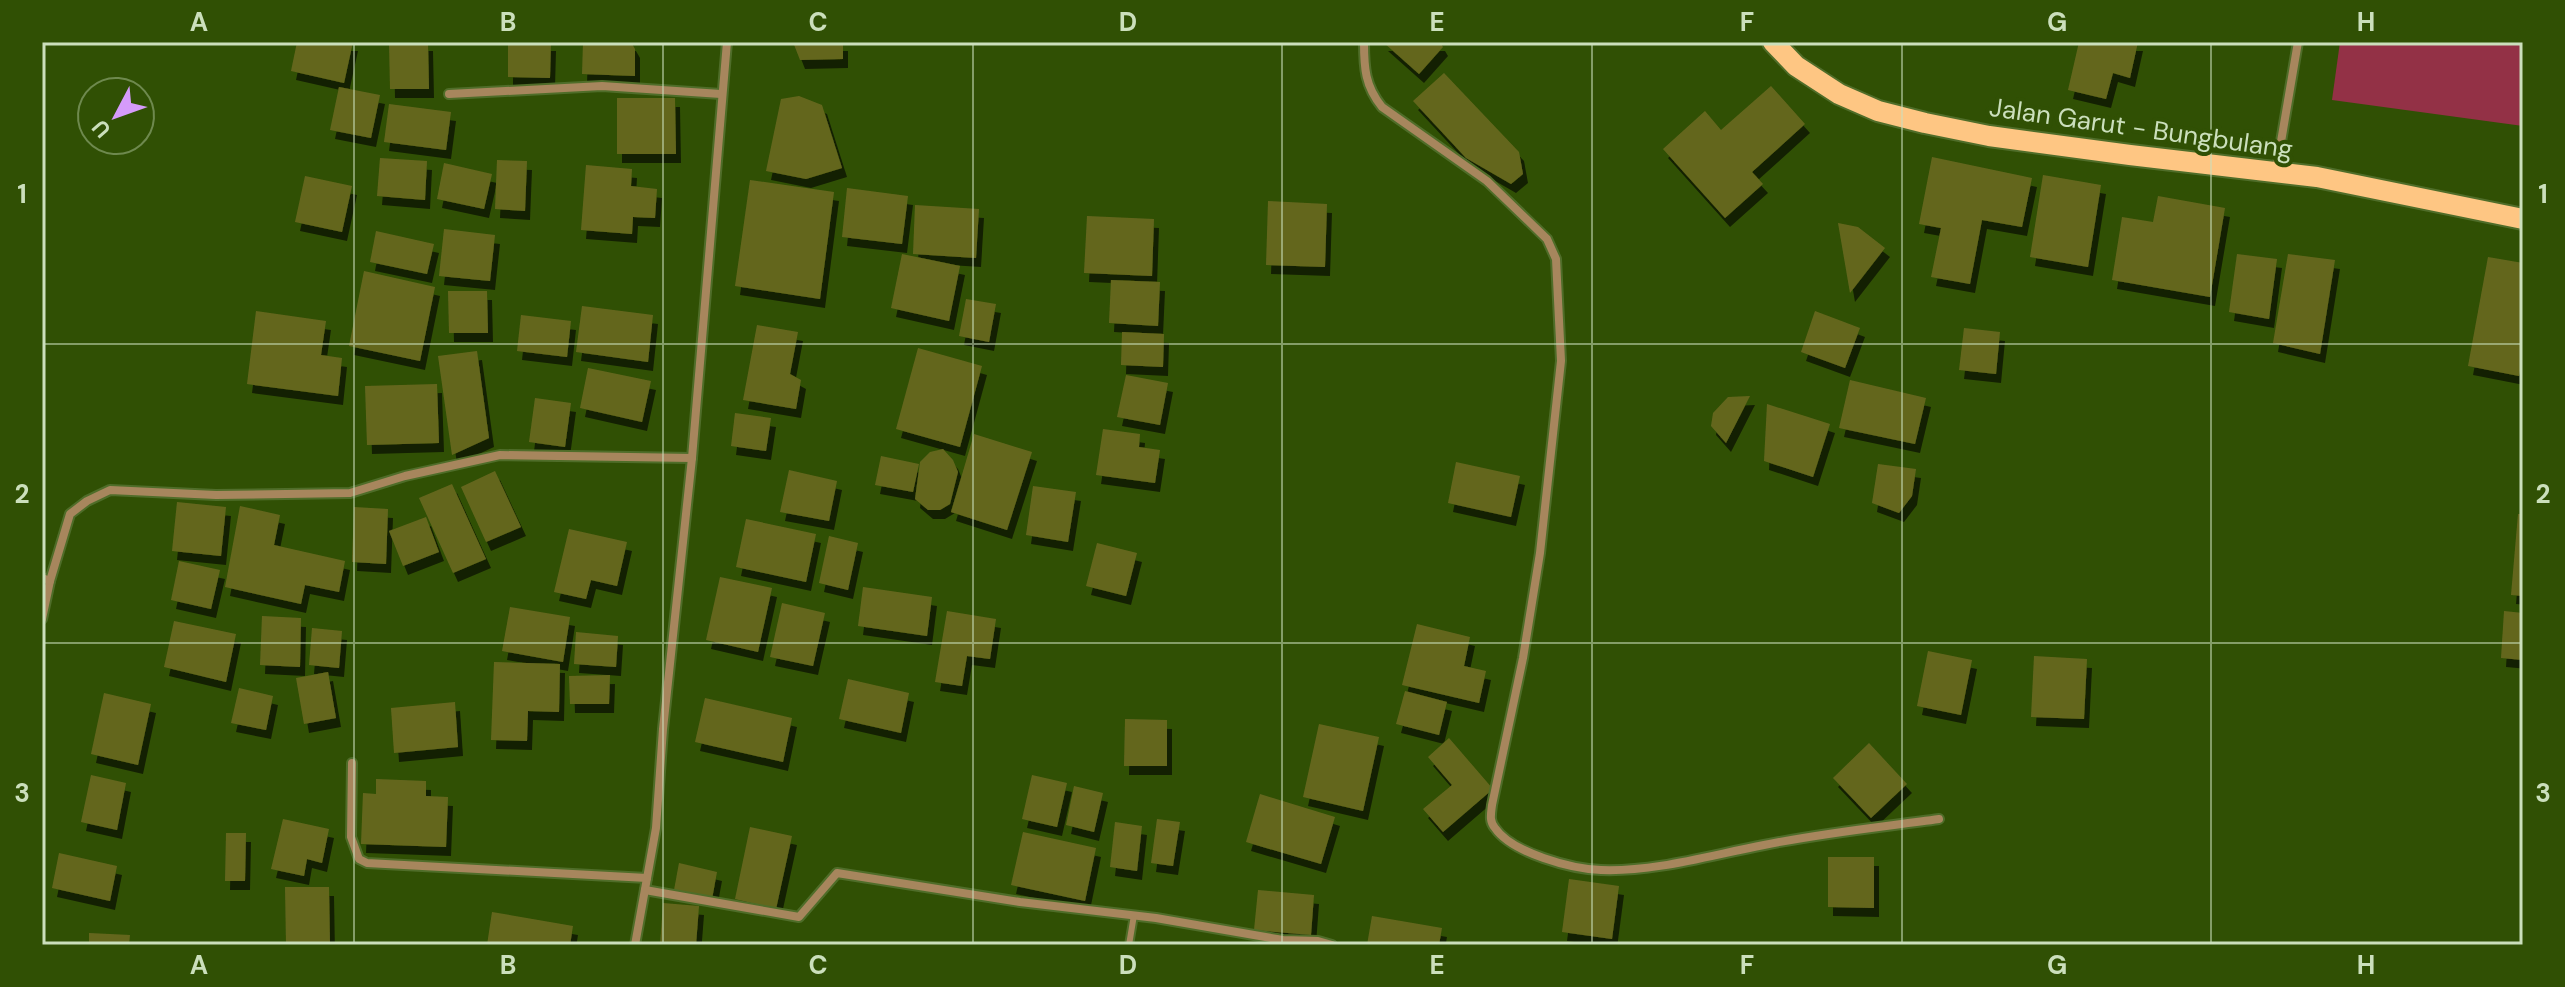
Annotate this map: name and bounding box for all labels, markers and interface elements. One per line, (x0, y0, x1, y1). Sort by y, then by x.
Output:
text: A (190, 5, 208, 39)
text: B (500, 5, 516, 39)
text: C (808, 5, 828, 39)
text: D (1119, 5, 1137, 39)
text: E (1429, 5, 1445, 39)
text: F (1740, 5, 1754, 39)
text: G (2047, 5, 2067, 39)
text: H (2357, 5, 2375, 39)
north arrow (76, 76, 156, 156)
street label: Jalan Garut - Bungbulang (1987, 90, 2295, 166)
text: U (85, 114, 117, 144)
text: 1 (17, 177, 27, 211)
text: 1 (2538, 177, 2548, 211)
text: 2 (14, 477, 30, 511)
text: 2 (2535, 477, 2551, 511)
text: 3 (14, 776, 30, 810)
text: 3 (2535, 776, 2551, 810)
text: A (190, 948, 208, 982)
text: B (500, 948, 516, 982)
text: C (808, 948, 828, 982)
text: D (1119, 948, 1137, 982)
text: E (1429, 948, 1445, 982)
text: F (1740, 948, 1754, 982)
text: G (2047, 948, 2067, 982)
text: H (2357, 948, 2375, 982)

